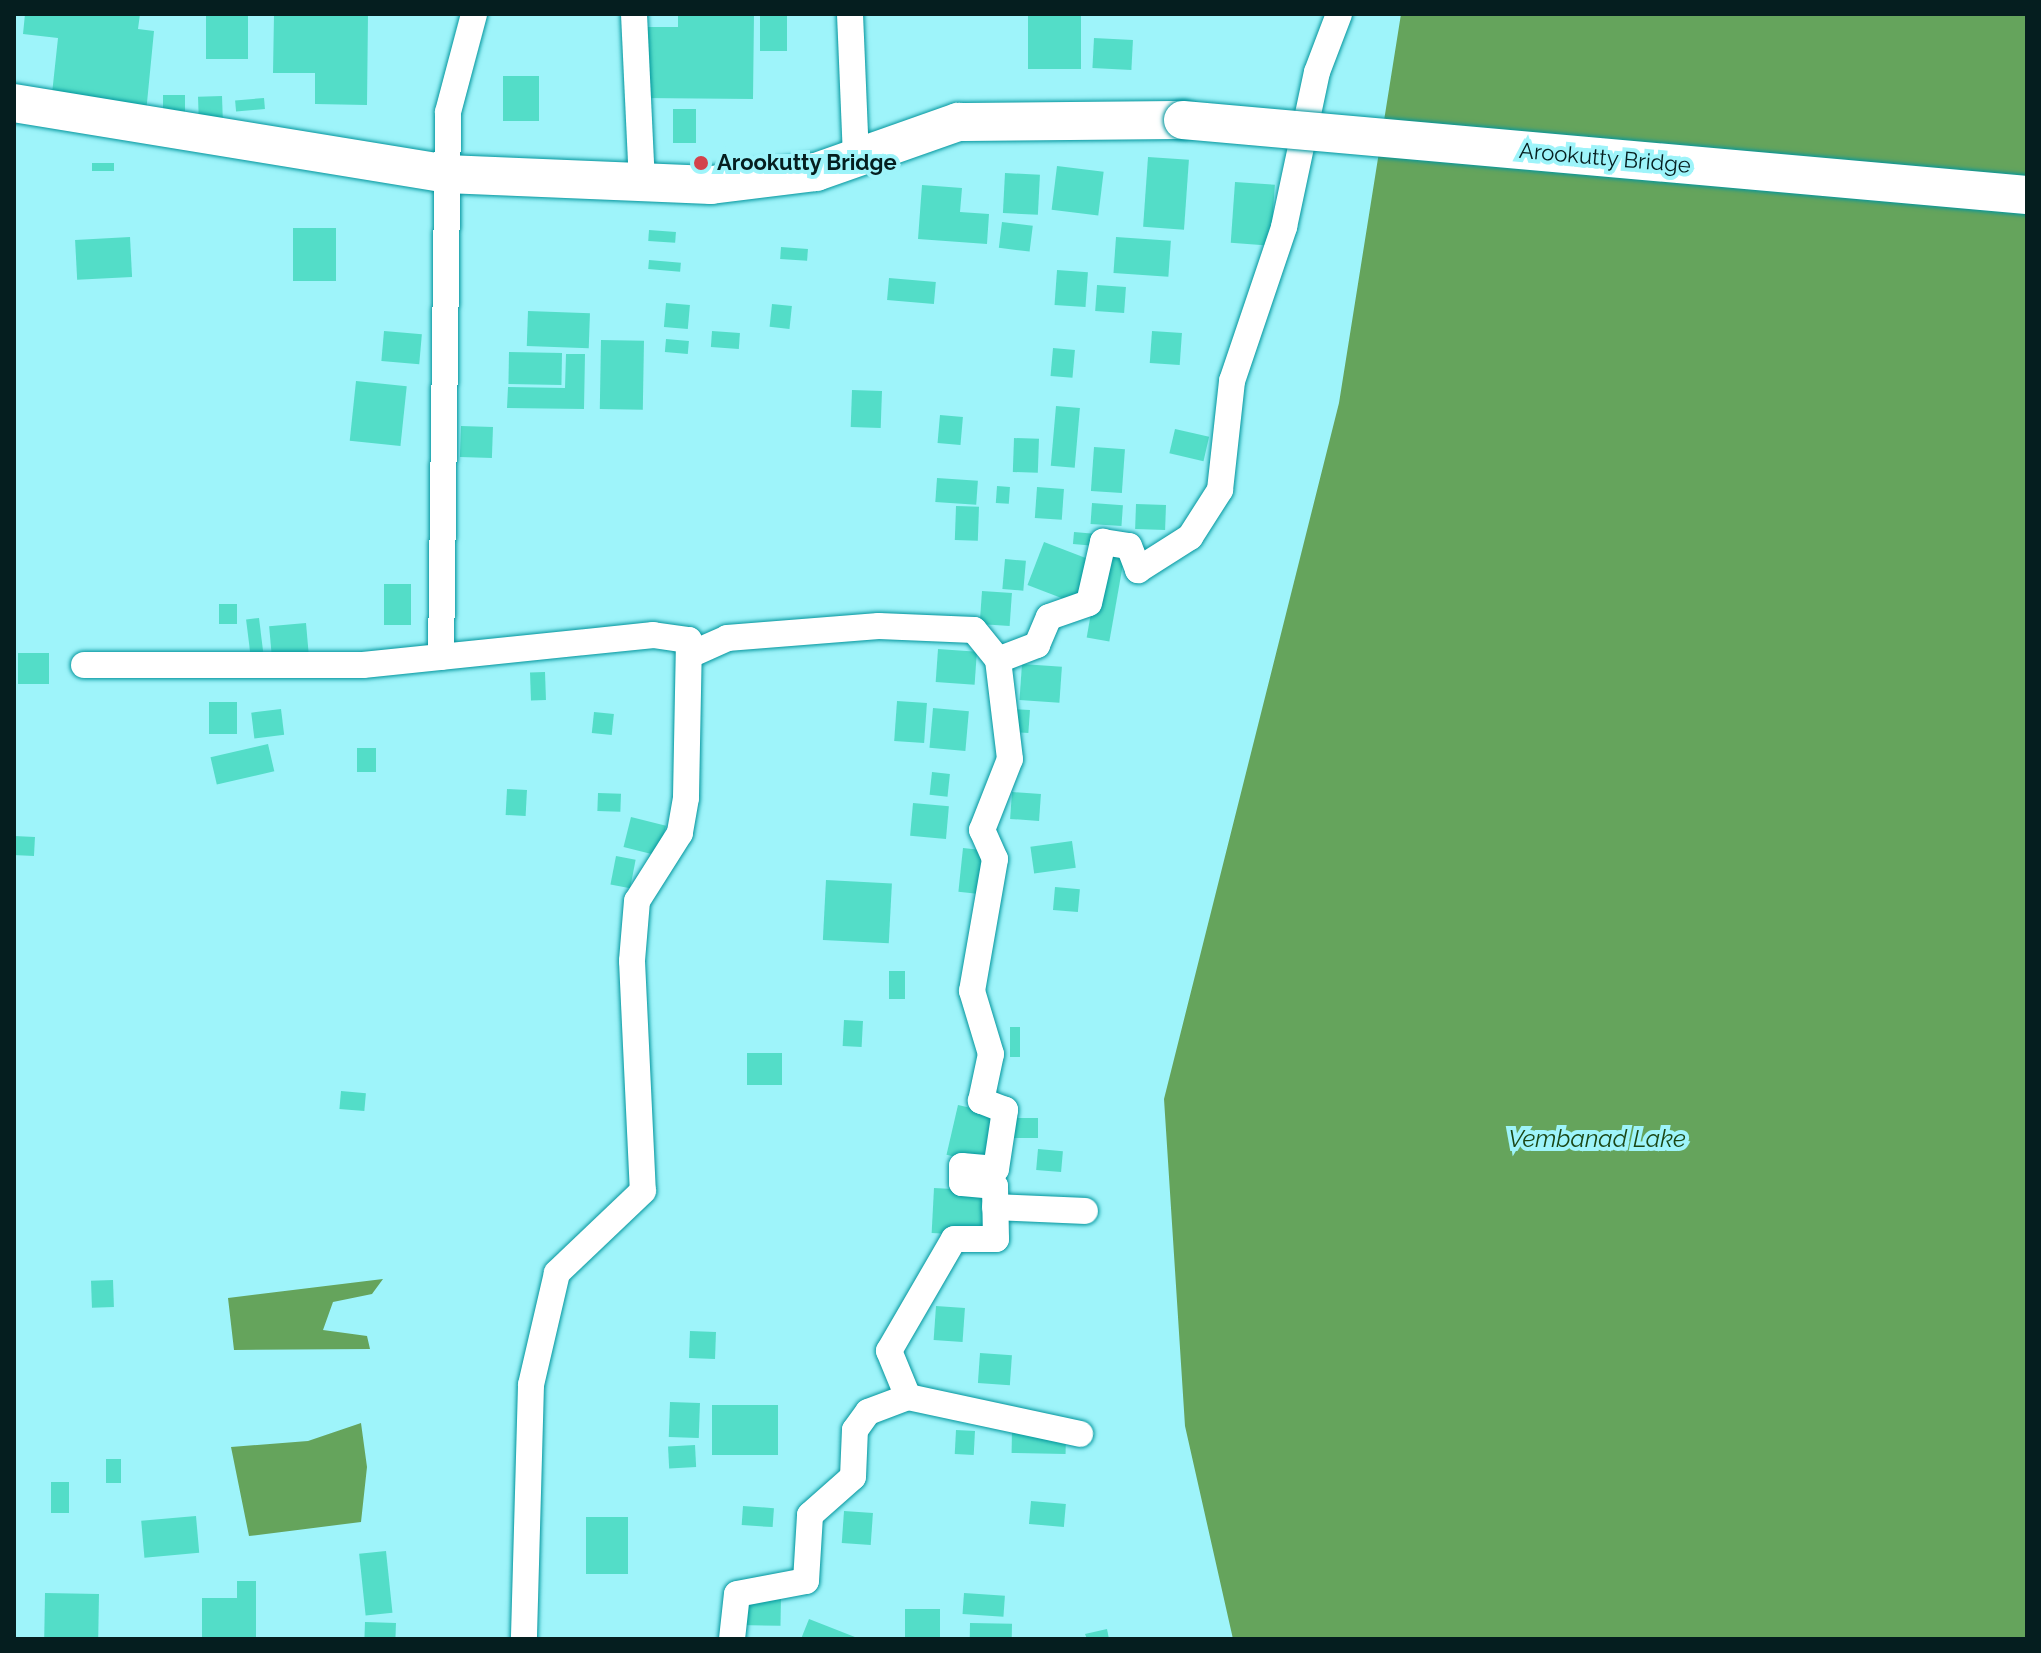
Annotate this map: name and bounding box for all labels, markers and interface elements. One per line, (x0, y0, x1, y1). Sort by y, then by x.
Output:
street label: Arookutty Bridge (1518, 137, 1692, 179)
place label: Arookutty Bridge (717, 150, 897, 176)
marker: Arookutty Bridge (692, 154, 710, 172)
water label: Vembanad Lake (1508, 1125, 1686, 1153)

